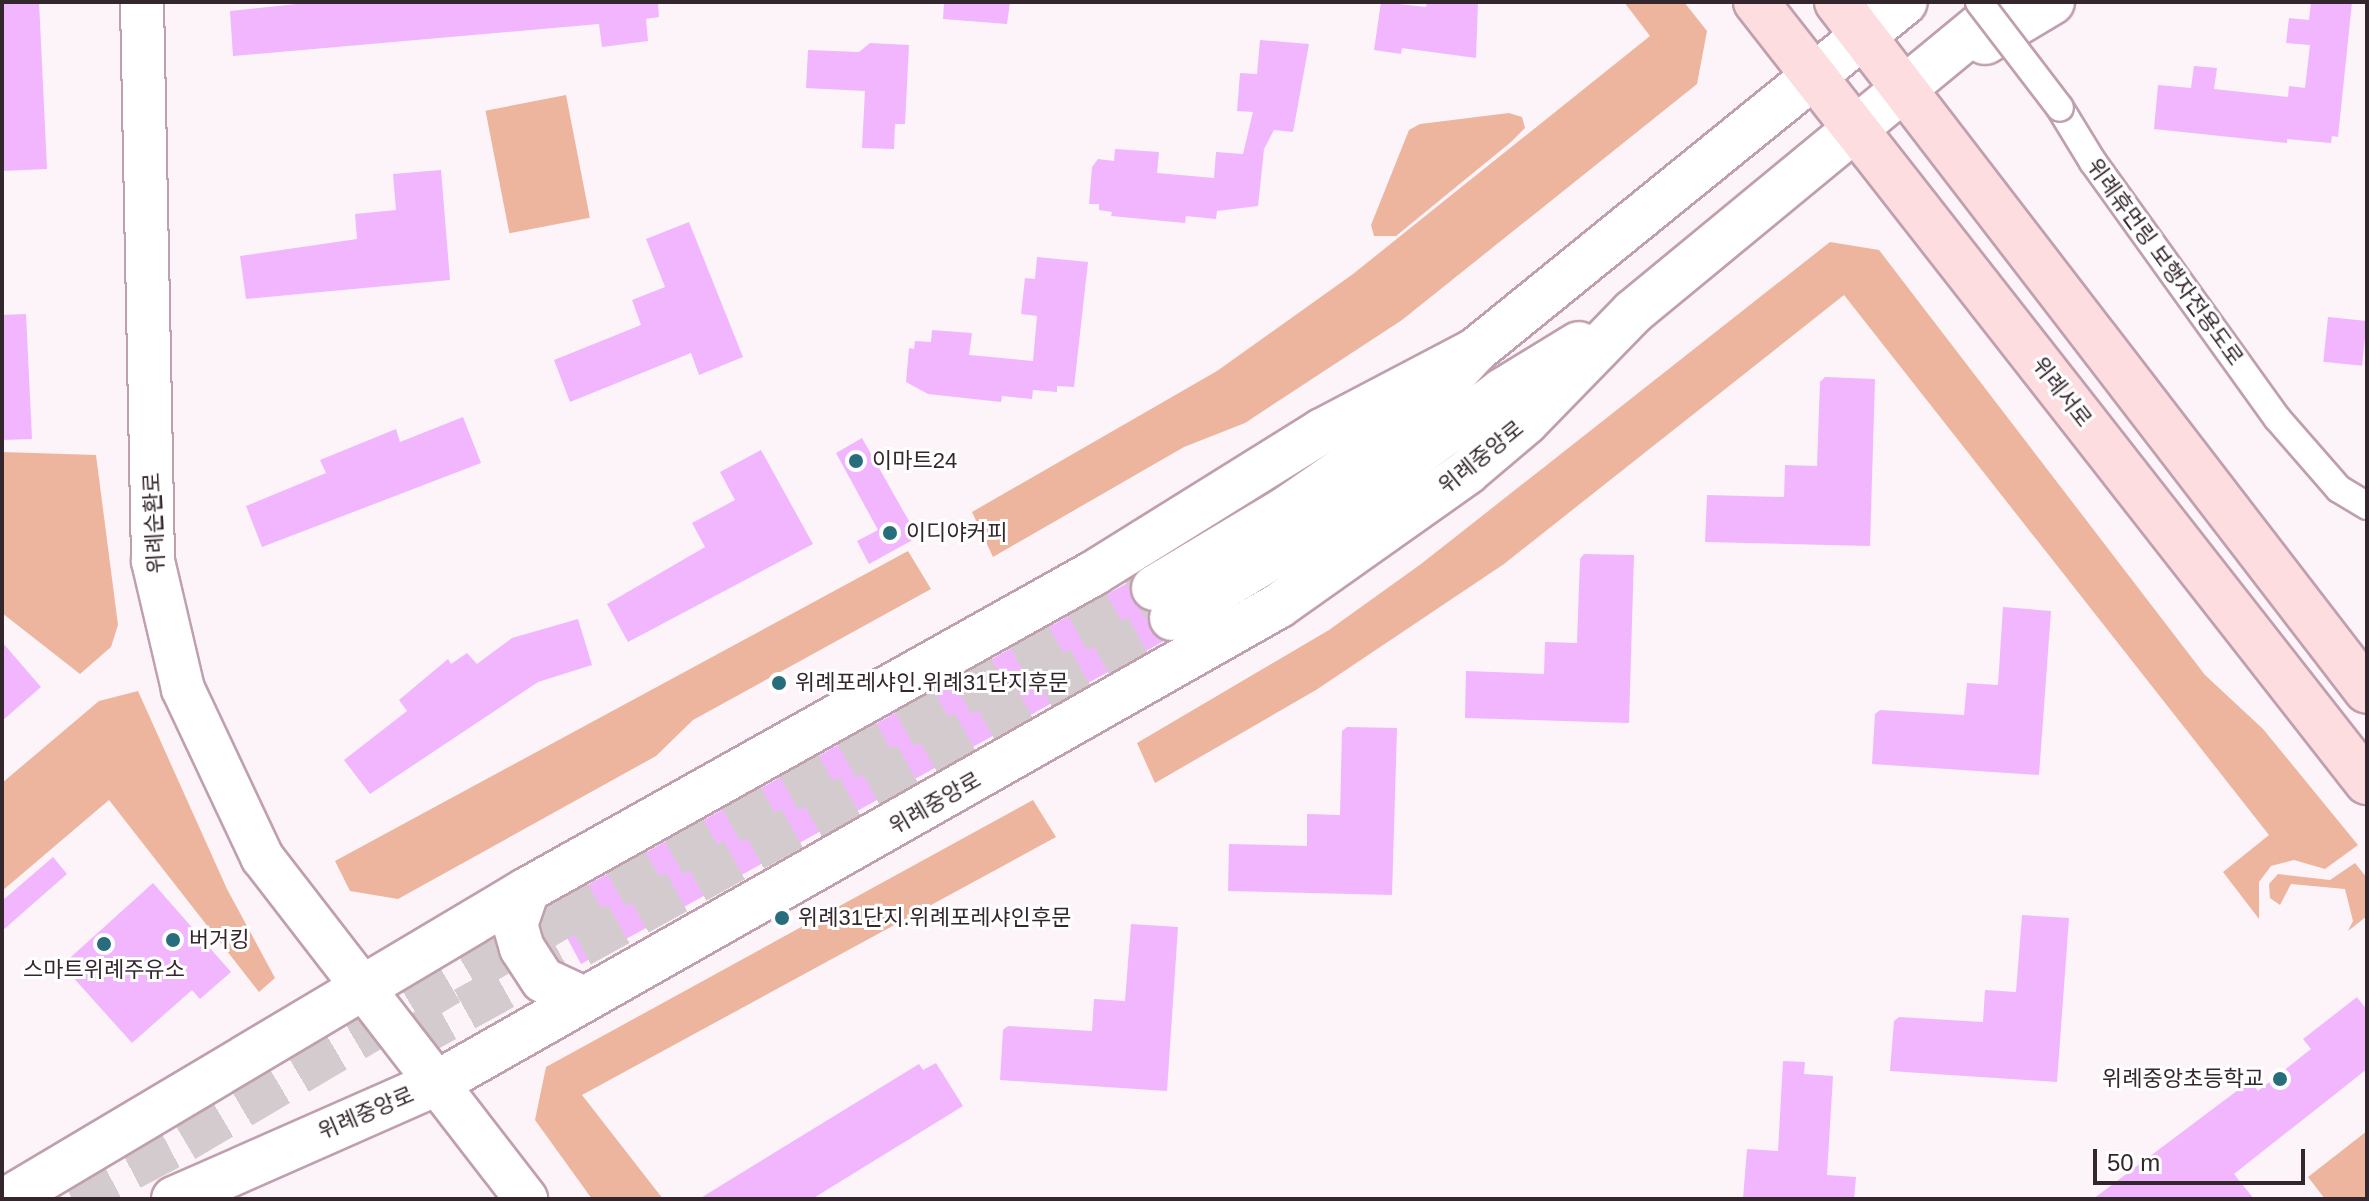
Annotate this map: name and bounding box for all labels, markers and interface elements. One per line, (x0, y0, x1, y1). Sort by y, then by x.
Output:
street label: 위례휴먼링 보행자전용도로 (2081, 154, 2249, 370)
street label: 위례서로 (2027, 352, 2097, 432)
street label: 위례중앙로 (1433, 415, 1529, 499)
place label: 이마트24 (872, 448, 957, 474)
marker: 이마트24 (847, 452, 865, 470)
street label: 위례순환로 (138, 472, 170, 574)
place label: 이디야커피 (906, 520, 1007, 546)
marker: 이디야커피 (881, 524, 899, 542)
place label: 위례포레샤인.위례31단지후문 (795, 670, 1068, 696)
marker: 위례포레샤인.위례31단지후문 (770, 674, 788, 692)
street label: 위례중앙로 (885, 766, 985, 840)
place label: 위례31단지.위례포레샤인후문 (798, 905, 1071, 931)
marker: 위례31단지.위례포레샤인후문 (773, 909, 791, 927)
place label: 버거킹 (189, 927, 250, 953)
marker: 버거킹 (164, 931, 182, 949)
marker: 스마트위례주유소 (95, 935, 113, 953)
place label: 스마트위례주유소 (23, 957, 185, 983)
place label: 위례중앙초등학교 (2102, 1066, 2264, 1092)
marker: 위례중앙초등학교 (2271, 1070, 2289, 1088)
street label: 위례중앙로 (314, 1081, 418, 1145)
scale bar (2097, 1133, 2309, 1183)
text: 50 m (2107, 1149, 2160, 1176)

